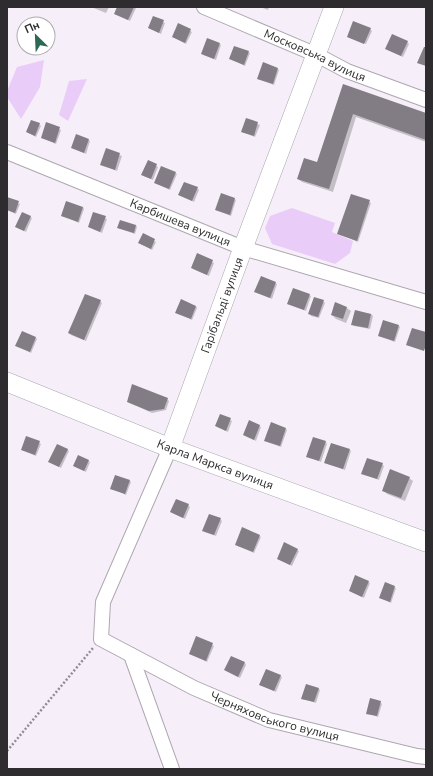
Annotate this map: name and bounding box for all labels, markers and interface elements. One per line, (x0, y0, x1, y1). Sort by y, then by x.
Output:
north arrow (16, 16, 56, 56)
text: Пн (22, 17, 42, 37)
street label: Московська вулиця (261, 25, 368, 85)
street label: Карбишева вулиця (127, 195, 233, 250)
street label: Гарібальді вулиця (197, 255, 247, 355)
street label: Карла Маркса вулиця (155, 436, 276, 493)
street label: Черняховського вулиця (208, 688, 341, 745)

